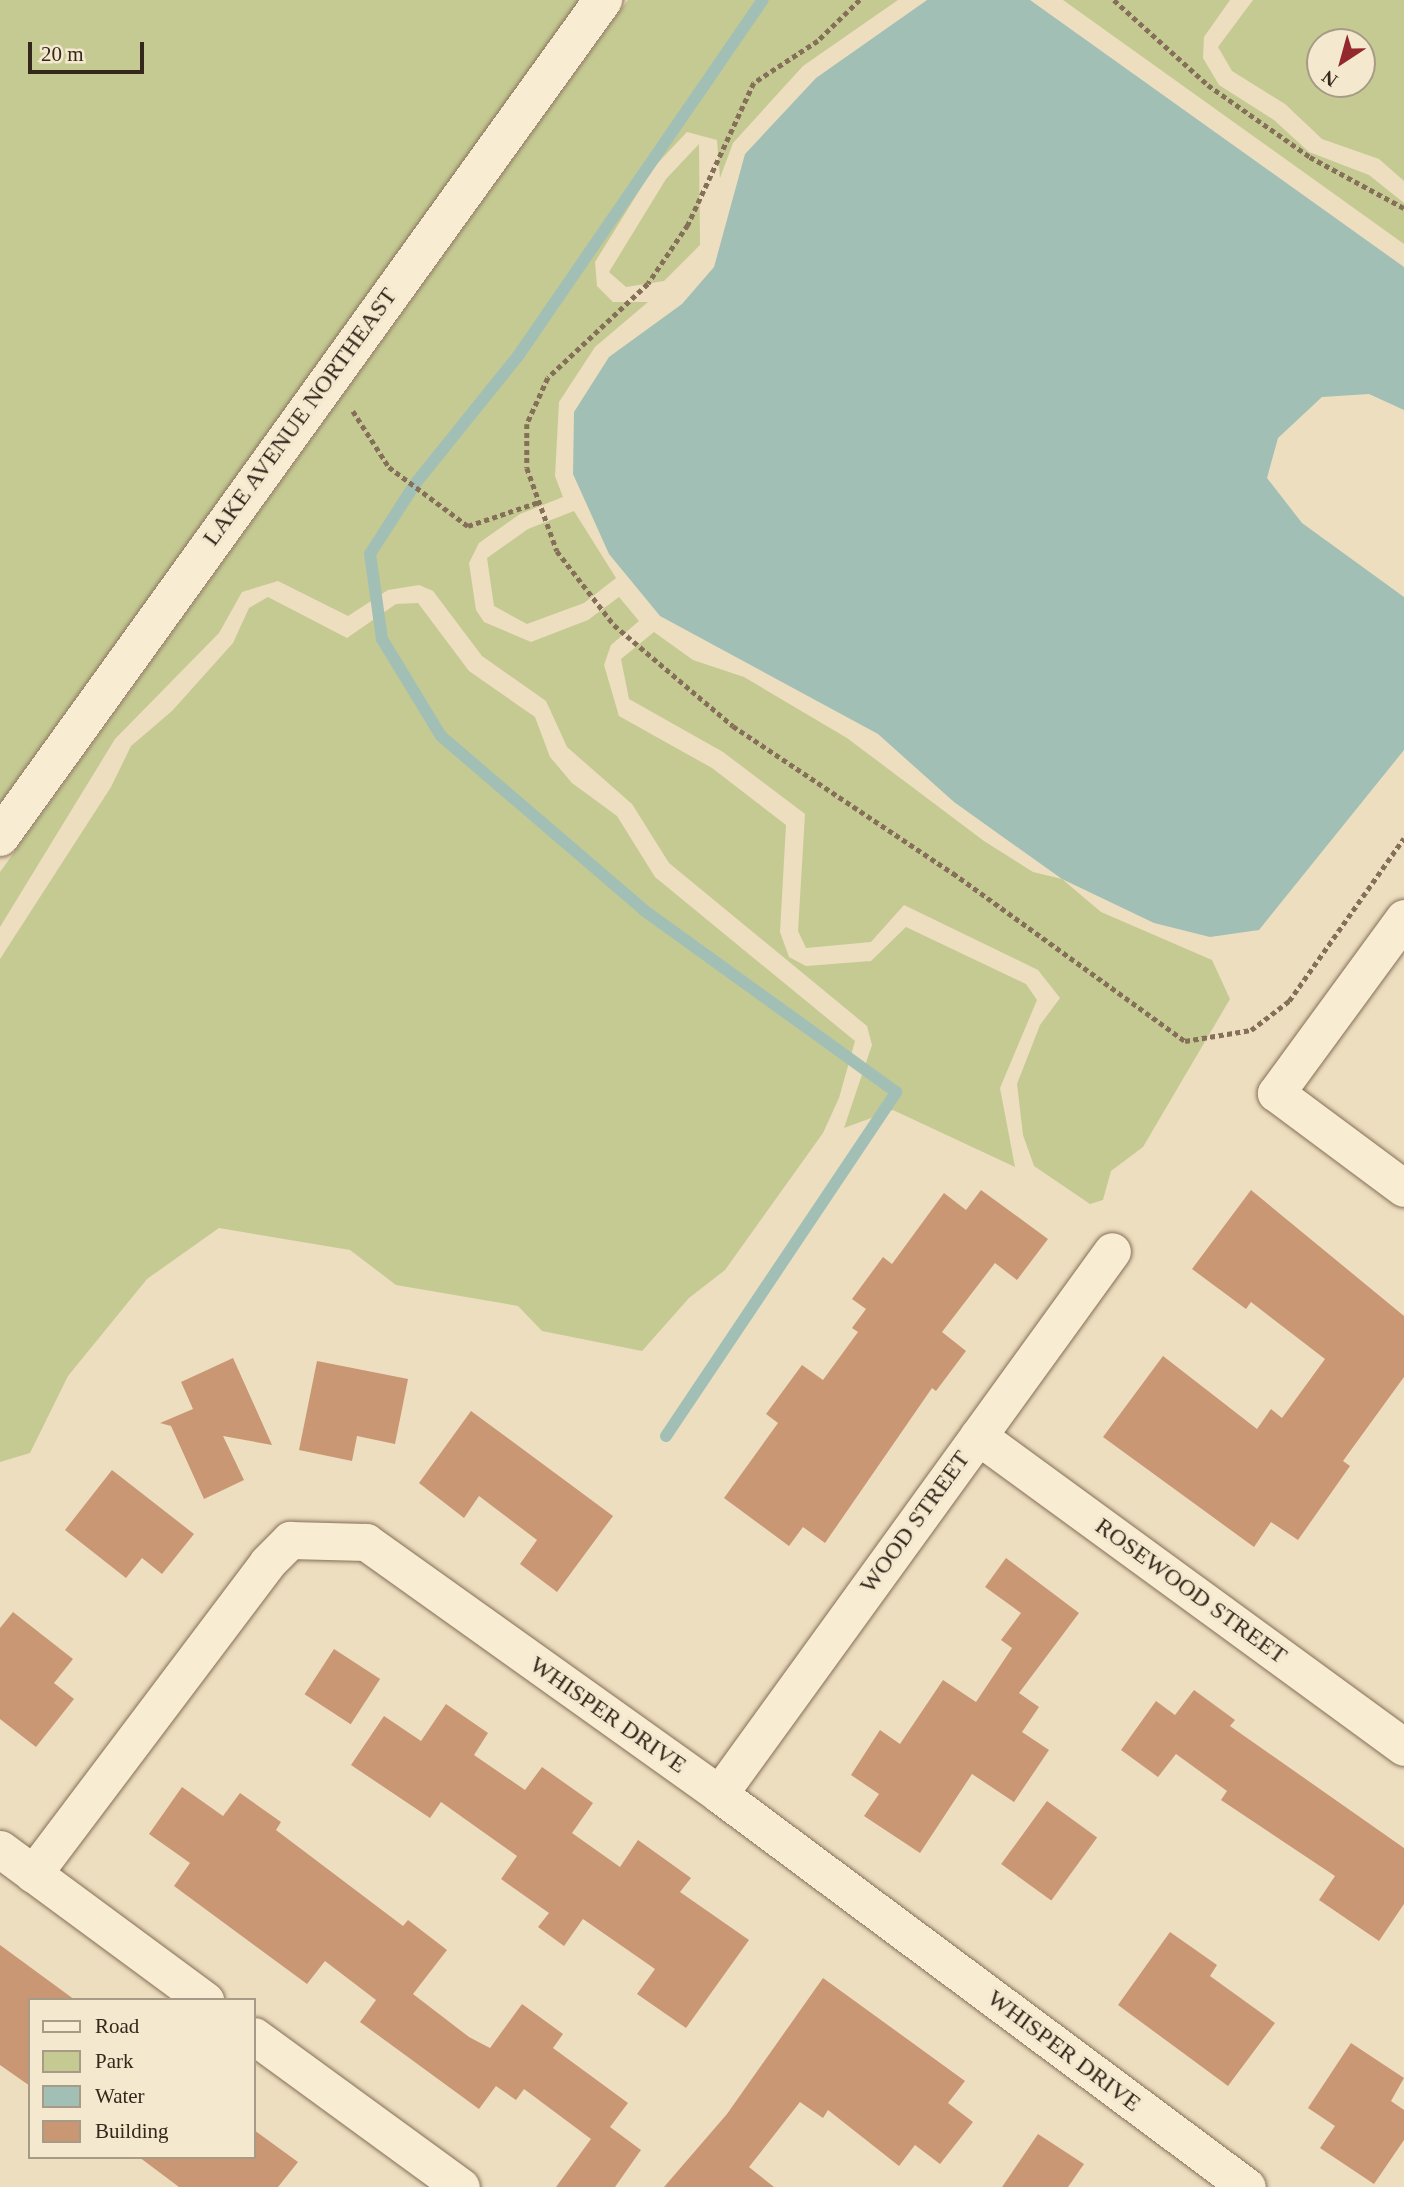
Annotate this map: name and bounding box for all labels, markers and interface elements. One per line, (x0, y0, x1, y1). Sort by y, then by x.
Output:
scale bar (32, 28, 147, 72)
north arrow (1306, 28, 1376, 98)
text: 20 m (41, 42, 84, 66)
text: N (1318, 66, 1341, 91)
street label: LAKE AVENUE NORTHEAST (196, 282, 404, 552)
street label: WOOD STREET (854, 1445, 976, 1599)
street label: ROSEWOOD STREET (1090, 1512, 1292, 1670)
street label: WHISPER DRIVE (524, 1650, 692, 1780)
street label: WHISPER DRIVE (982, 1984, 1146, 2118)
legend (28, 1998, 256, 2159)
text: Road (95, 2014, 139, 2038)
text: Park (95, 2049, 134, 2073)
text: Water (95, 2084, 145, 2108)
text: Building (95, 2119, 169, 2143)

